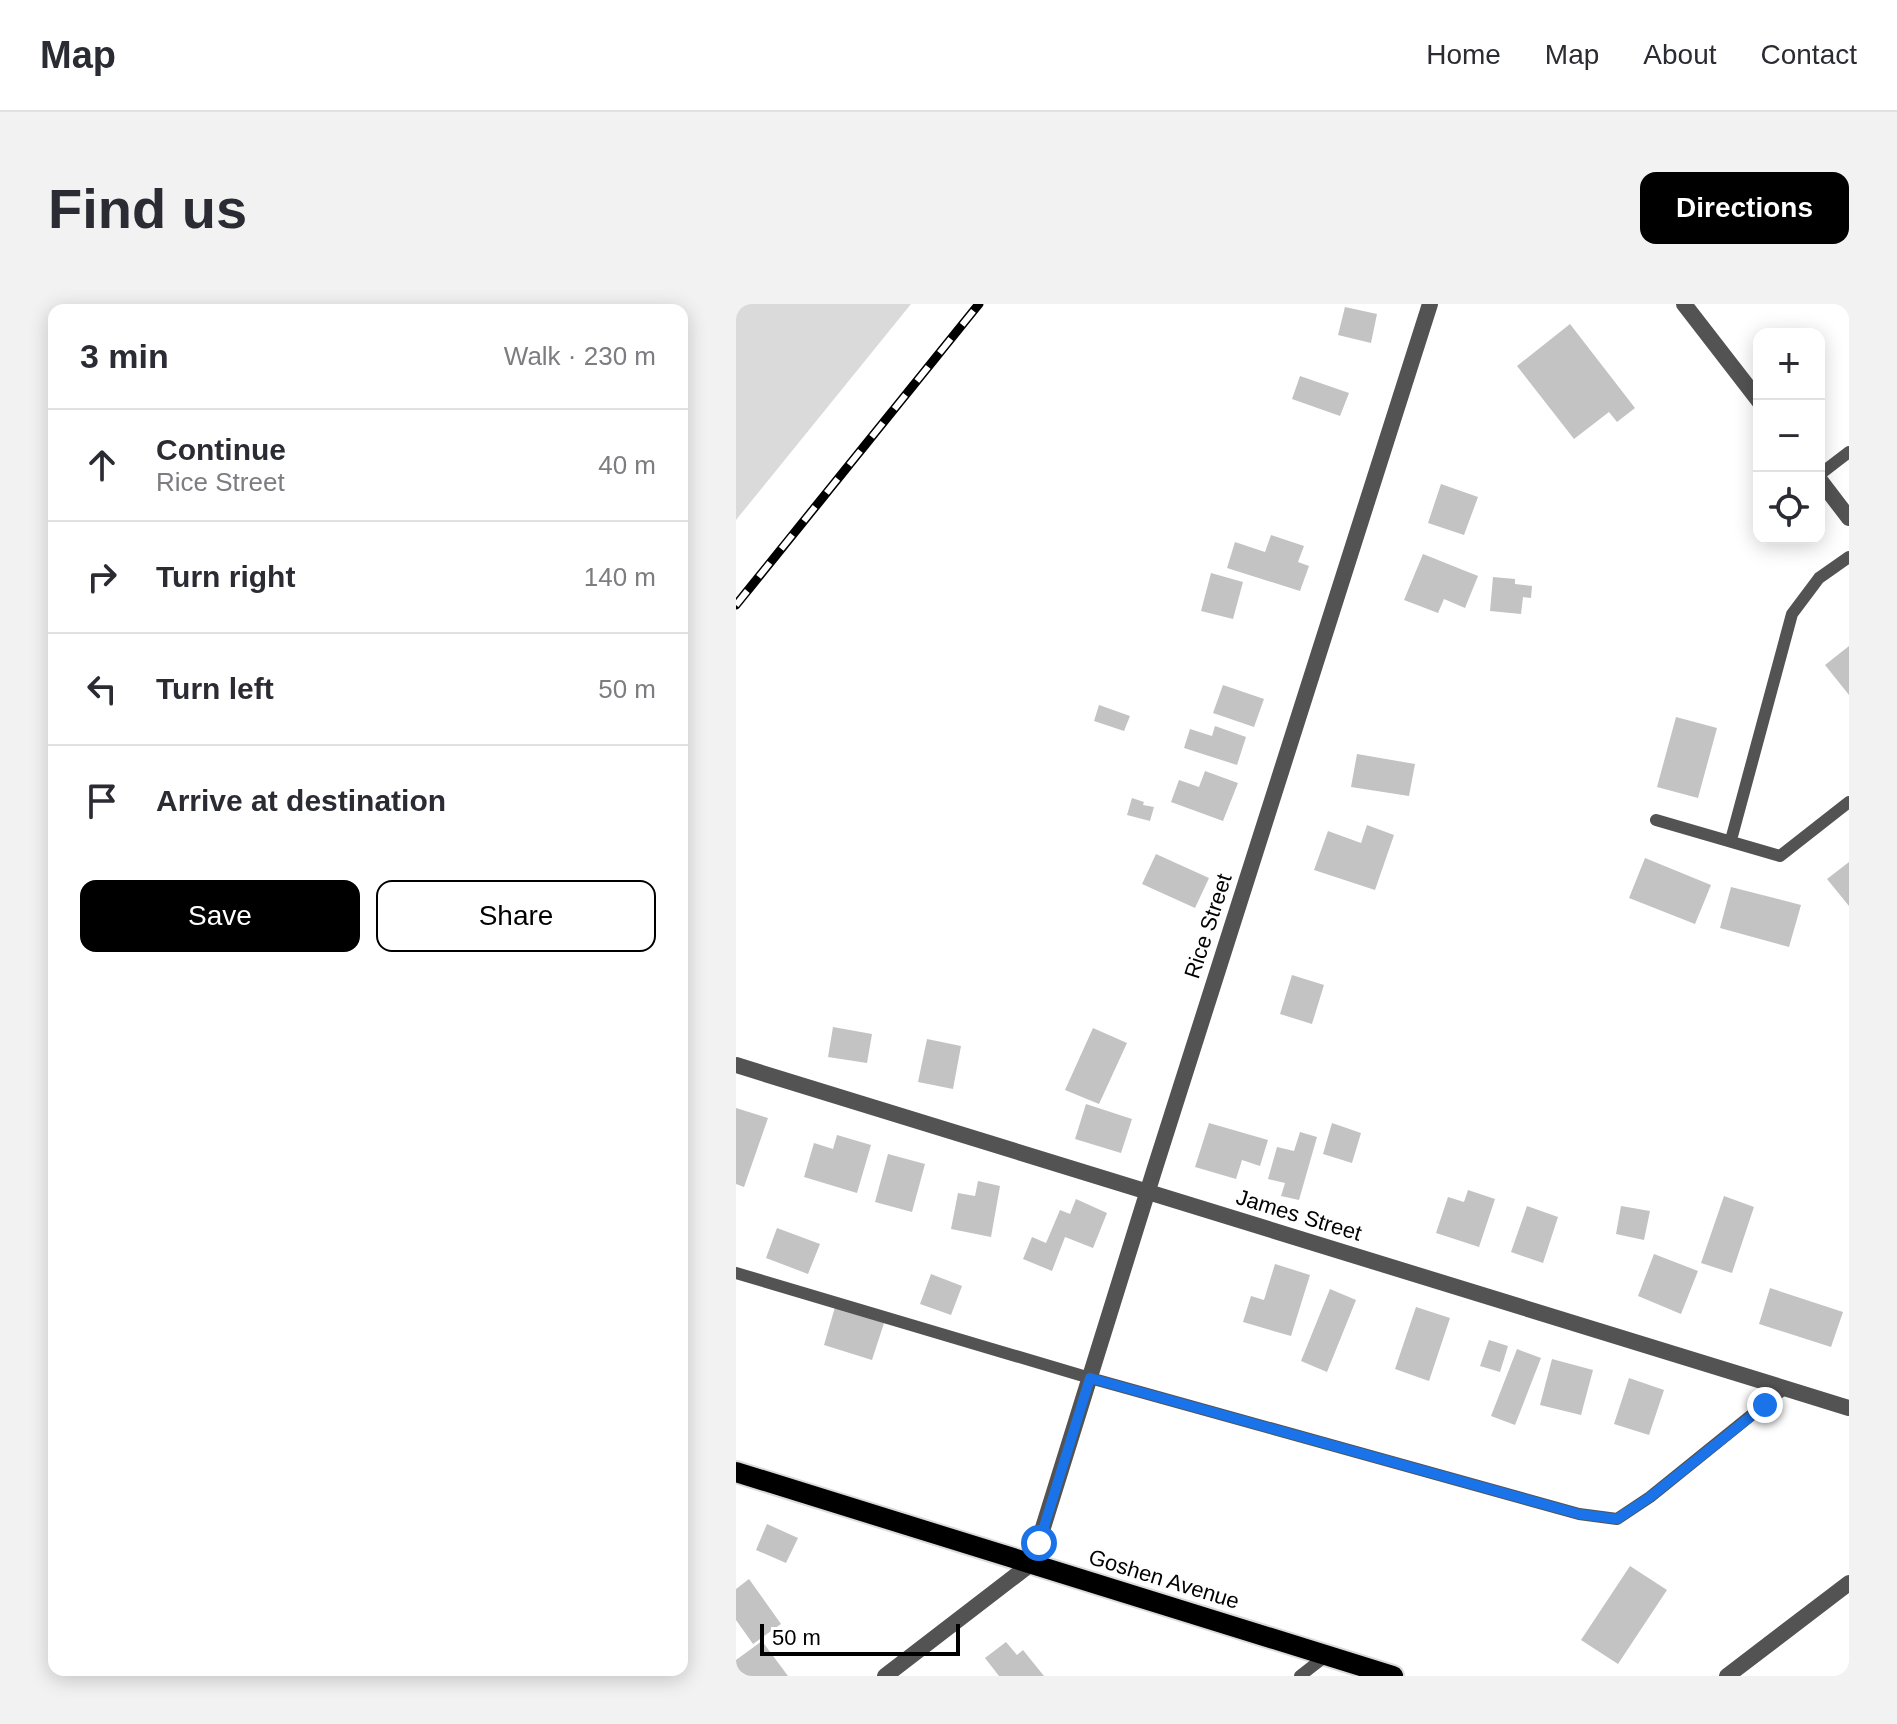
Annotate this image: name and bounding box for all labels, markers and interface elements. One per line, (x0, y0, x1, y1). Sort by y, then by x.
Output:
text: Map (40, 34, 116, 76)
text: Home (1426, 39, 1501, 70)
text: Map (1545, 39, 1599, 70)
text: About (1643, 39, 1717, 70)
text: Contact (1761, 39, 1857, 70)
button: Directions (1640, 172, 1849, 244)
text: Find us (48, 177, 247, 240)
map controls (1753, 328, 1825, 544)
button: + (1753, 328, 1825, 400)
text: 3 min (80, 337, 169, 375)
text: Walk · 230 m (504, 341, 656, 371)
button: − (1753, 400, 1825, 472)
text: Continue (156, 433, 286, 466)
icon: ahead (80, 443, 124, 487)
text: 40 m (598, 450, 656, 480)
text: Rice Street (156, 467, 285, 497)
button: locate (1753, 472, 1825, 544)
icon: right (80, 555, 124, 599)
text: Turn right (156, 560, 295, 593)
text: 140 m (584, 562, 656, 592)
icon: left (80, 667, 124, 711)
text: Turn left (156, 672, 274, 705)
text: 50 m (598, 674, 656, 704)
icon: arrive (80, 779, 124, 823)
text: Arrive at destination (156, 784, 446, 817)
street label: Rice Street (1179, 870, 1237, 982)
button: Save (80, 880, 360, 952)
button: Share (376, 880, 656, 952)
street label: James Street (1233, 1184, 1365, 1246)
route end (1747, 1387, 1783, 1423)
route start (1021, 1525, 1057, 1561)
street label: Goshen Avenue (1086, 1544, 1242, 1614)
scale bar (760, 1620, 960, 1656)
text: 50 m (772, 1625, 821, 1650)

